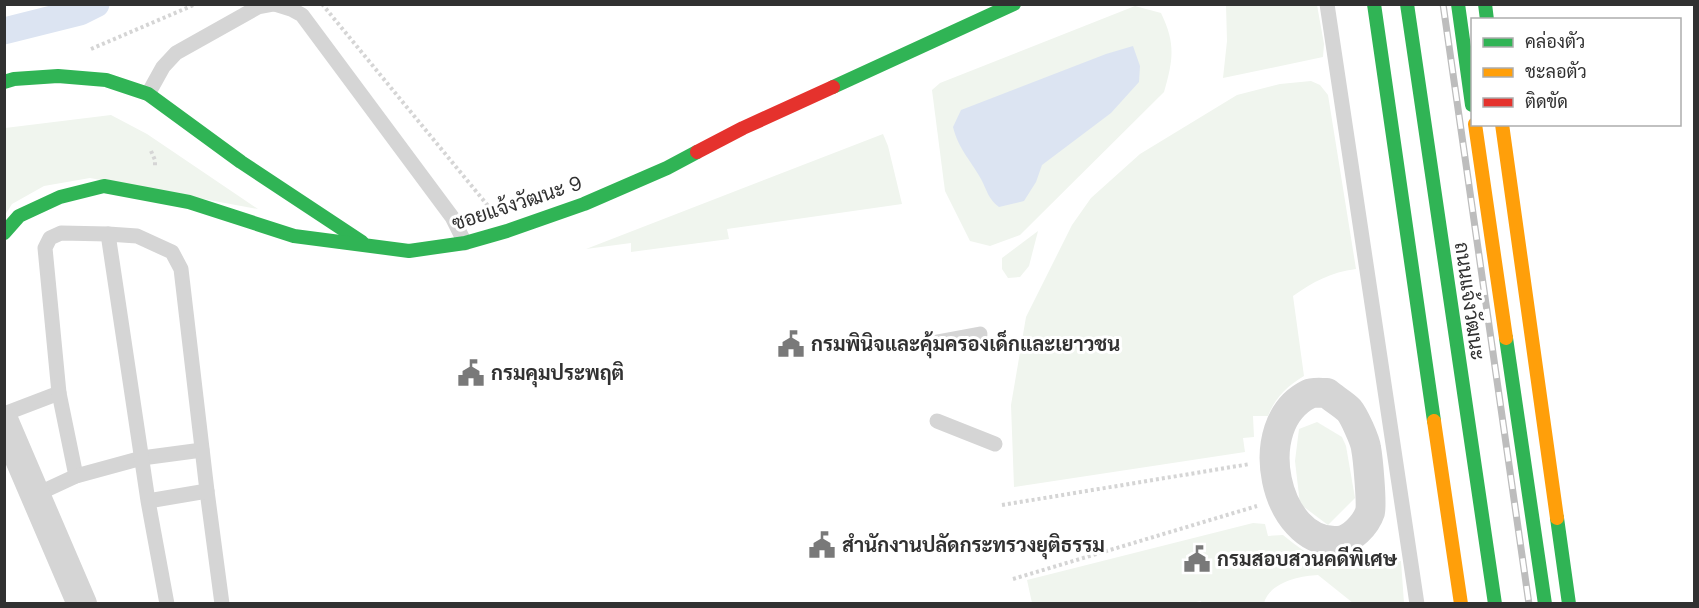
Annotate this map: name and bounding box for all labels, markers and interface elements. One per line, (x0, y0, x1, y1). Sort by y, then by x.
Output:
legend (1471, 18, 1681, 126)
text: คล่องตัว (1525, 30, 1585, 54)
text: ชะลอตัว (1525, 60, 1587, 84)
text: ติดขัด (1525, 90, 1568, 114)
street label: ซอยแจ้งวัฒนะ 9 (449, 170, 585, 236)
street label: ถนนแจ้งวัฒนะ (1449, 240, 1491, 362)
public building icon: กรมพินิจและคุ้มครองเด็กและเยาวชน (776, 329, 806, 359)
place label: กรมพินิจและคุ้มครองเด็กและเยาวชน (811, 330, 1120, 359)
public building icon: กรมคุมประพฤติ (456, 358, 486, 388)
place label: กรมคุมประพฤติ (491, 360, 624, 388)
public building icon: สำนักงานปลัดกระทรวงยุติธรรม (807, 530, 837, 560)
place label: สำนักงานปลัดกระทรวงยุติธรรม (842, 532, 1105, 560)
public building icon: กรมสอบสวนคดีพิเศษ (1182, 544, 1212, 574)
place label: กรมสอบสวนคดีพิเศษ (1217, 546, 1398, 572)

